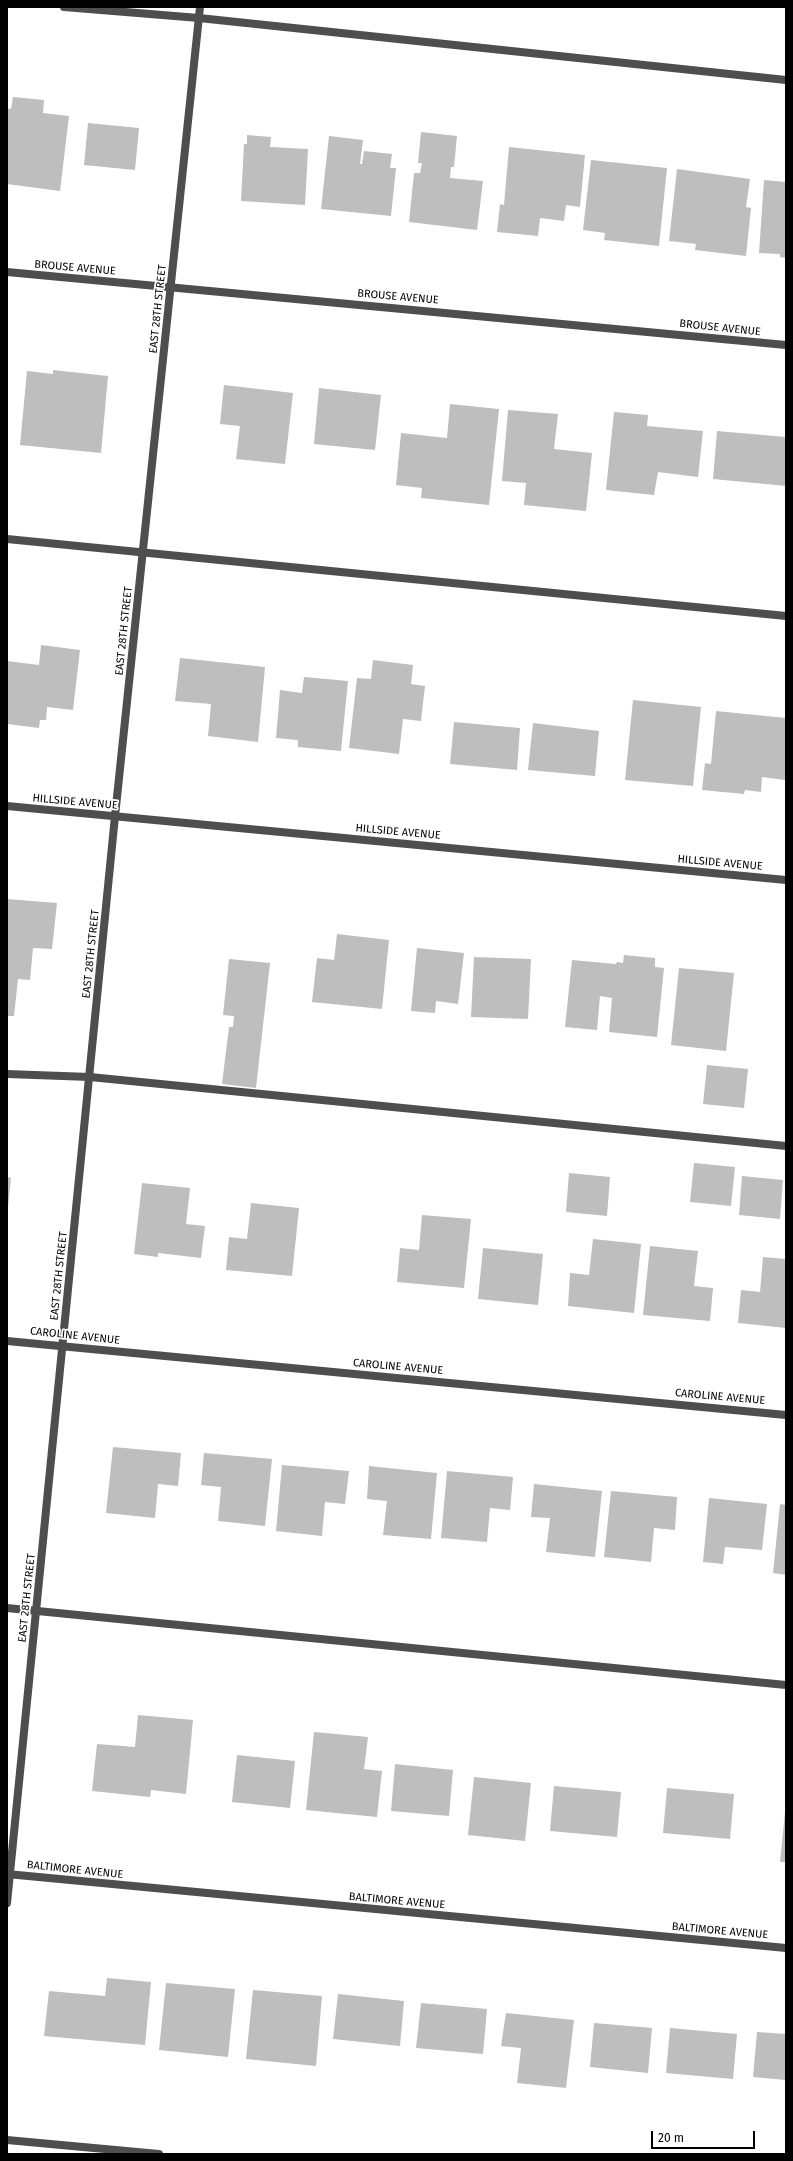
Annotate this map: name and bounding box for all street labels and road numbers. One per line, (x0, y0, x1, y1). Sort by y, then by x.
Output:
street label: BROUSE AVENUE (34, 258, 116, 278)
street label: EAST 28TH STREET (147, 264, 169, 354)
street label: BROUSE AVENUE (357, 287, 439, 307)
street label: BROUSE AVENUE (679, 317, 761, 339)
street label: EAST 28TH STREET (113, 586, 135, 676)
street label: HILLSIDE AVENUE (32, 792, 118, 812)
street label: HILLSIDE AVENUE (355, 822, 441, 842)
street label: HILLSIDE AVENUE (677, 853, 763, 873)
street label: EAST 28TH STREET (80, 909, 102, 999)
street label: EAST 28TH STREET (48, 1231, 70, 1321)
street label: CAROLINE AVENUE (29, 1325, 121, 1347)
street label: CAROLINE AVENUE (352, 1356, 444, 1378)
street label: CAROLINE AVENUE (674, 1386, 766, 1408)
street label: EAST 28TH STREET (16, 1553, 38, 1643)
street label: BALTIMORE AVENUE (26, 1858, 124, 1882)
street label: BALTIMORE AVENUE (348, 1890, 446, 1912)
street label: BALTIMORE AVENUE (671, 1920, 769, 1942)

